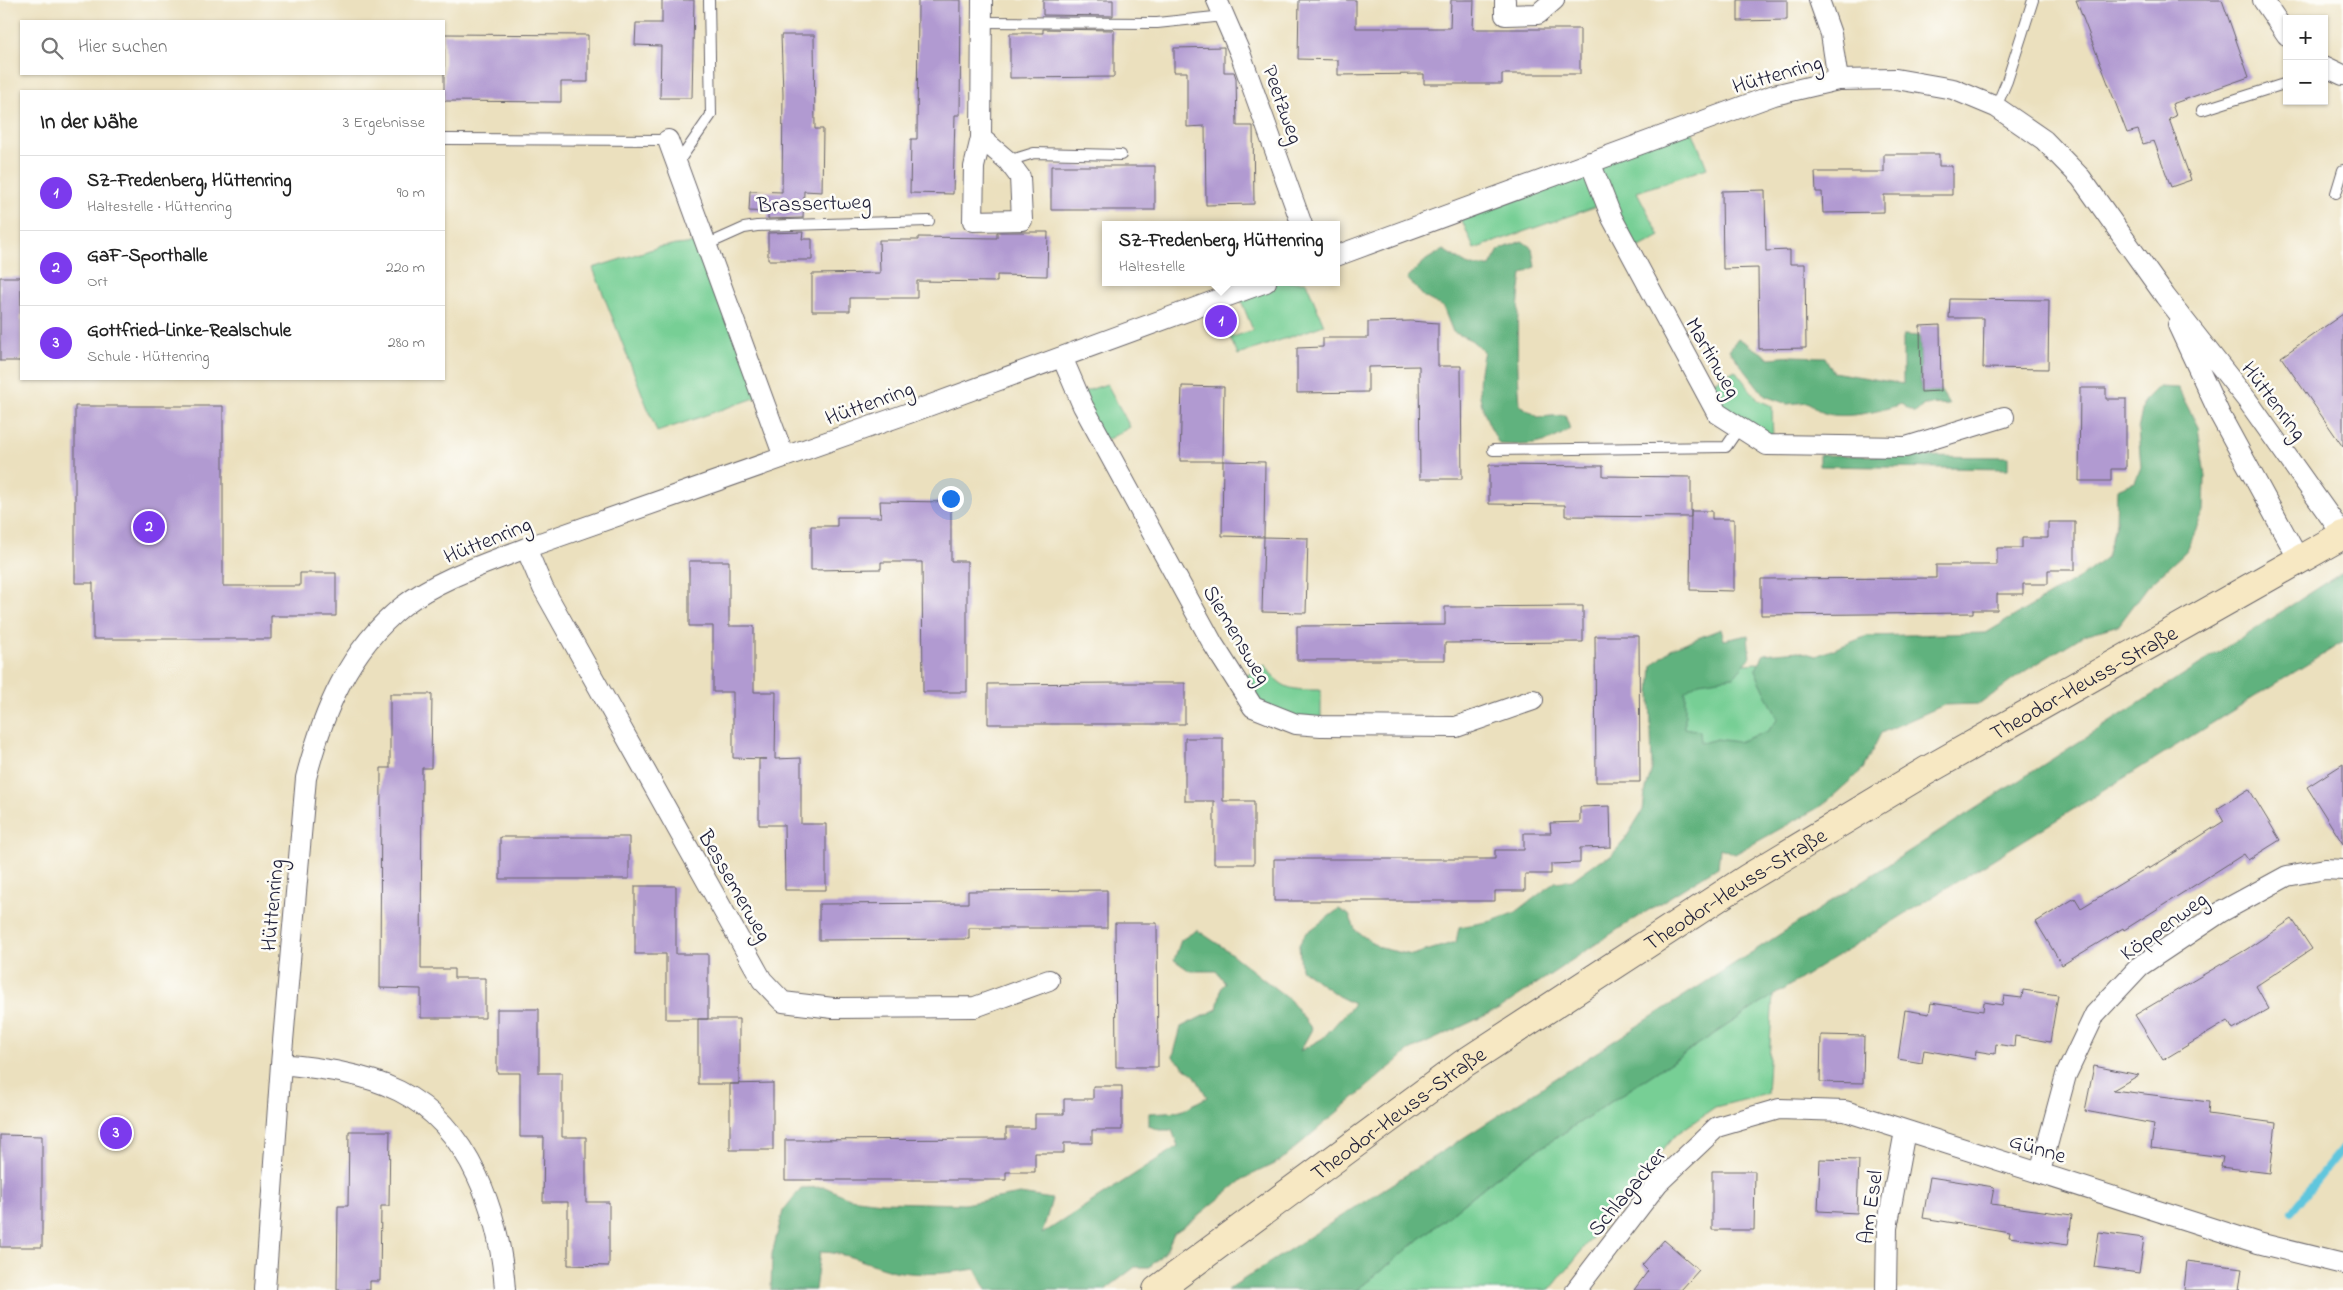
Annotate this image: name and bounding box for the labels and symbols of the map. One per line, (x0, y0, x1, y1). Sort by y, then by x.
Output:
street label: Hüttenring (1729, 48, 1827, 105)
street label: Peetzweg (1251, 61, 1310, 149)
street label: Brassertweg (755, 187, 872, 224)
pin: 1 (1205, 302, 1237, 340)
street label: Martinweg (1675, 312, 1747, 405)
street label: Hüttenring (2231, 355, 2313, 449)
street label: Hüttenring (821, 374, 919, 437)
your location (938, 486, 964, 512)
pin: 2 (133, 508, 165, 546)
street label: Hüttenring (439, 510, 537, 575)
street label: Siemensweg (1192, 580, 1278, 692)
street label: Theodor-Heuss-Straße (1985, 619, 2184, 751)
street label: Theodor-Heuss-Straße (1639, 821, 1834, 961)
street label: Bessemerweg (687, 824, 779, 949)
street label: Hüttenring (254, 858, 295, 953)
street label: Köppenweg (2115, 885, 2216, 971)
street label: Theodor-Heuss-Straße (1305, 1040, 1494, 1190)
pin: 3 (100, 1114, 132, 1152)
street label: Günne (2005, 1126, 2070, 1174)
street label: Schlagacker (1581, 1141, 1676, 1245)
street label: Am Esel (1851, 1168, 1893, 1246)

